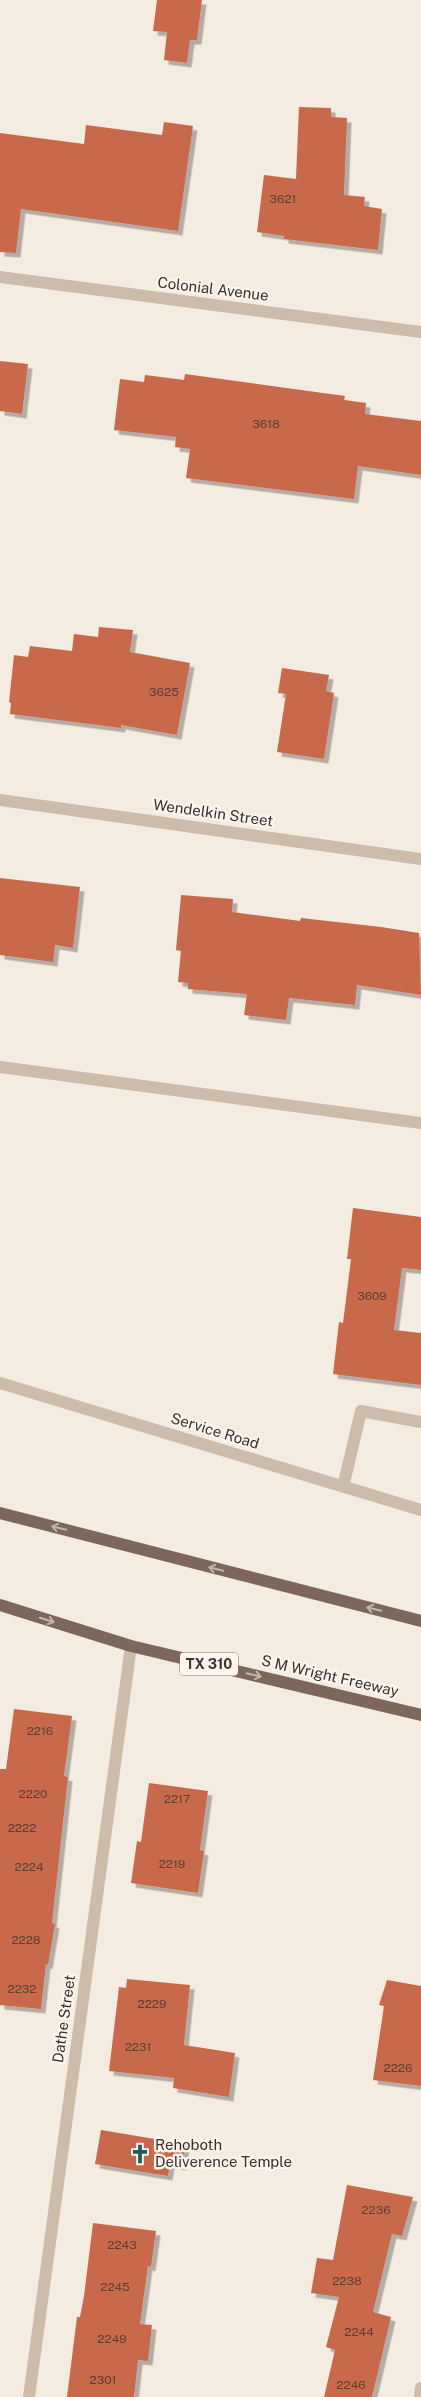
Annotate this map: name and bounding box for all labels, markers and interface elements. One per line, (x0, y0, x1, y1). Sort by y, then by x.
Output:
house number: 3621 (270, 192, 297, 206)
street label: Colonial Avenue (157, 273, 270, 304)
house number: 3618 (252, 417, 280, 431)
house number: 3625 (149, 685, 179, 699)
street label: Wendelkin Street (152, 796, 274, 829)
house number: 3609 (357, 1289, 387, 1303)
street label: Service Road (169, 1409, 261, 1452)
one-way arrow (51, 1523, 67, 1533)
one-way arrow (209, 1564, 225, 1573)
one-way arrow (366, 1604, 382, 1613)
one-way arrow (38, 1615, 54, 1625)
street label: S M Wright Freeway (260, 1651, 400, 1700)
road number: TX 310 (180, 1652, 238, 1676)
one-way arrow (246, 1671, 262, 1680)
house number: 2216 (27, 1724, 53, 1738)
house number: 2220 (19, 1787, 47, 1801)
house number: 2217 (164, 1792, 190, 1806)
house number: 2222 (8, 1821, 36, 1835)
house number: 2219 (159, 1857, 185, 1871)
house number: 2224 (15, 1860, 44, 1874)
house number: 2228 (11, 1933, 41, 1947)
street label: Dathe Street (49, 1974, 78, 2064)
house number: 2232 (7, 1982, 37, 1996)
house number: 2229 (138, 1997, 166, 2011)
house number: 2231 (125, 2040, 151, 2054)
house number: 2226 (384, 2061, 412, 2075)
place label: Rehoboth Deliverence Temple (155, 2136, 292, 2170)
church icon: Rehoboth Deliverence Temple (129, 2143, 151, 2165)
house number: 2236 (361, 2203, 391, 2217)
house number: 2243 (107, 2238, 137, 2252)
house number: 2238 (332, 2274, 362, 2288)
house number: 2245 (100, 2280, 130, 2294)
house number: 2244 (344, 2325, 374, 2339)
house number: 2249 (97, 2332, 127, 2346)
house number: 2301 (90, 2373, 116, 2387)
house number: 2246 (336, 2378, 366, 2392)

